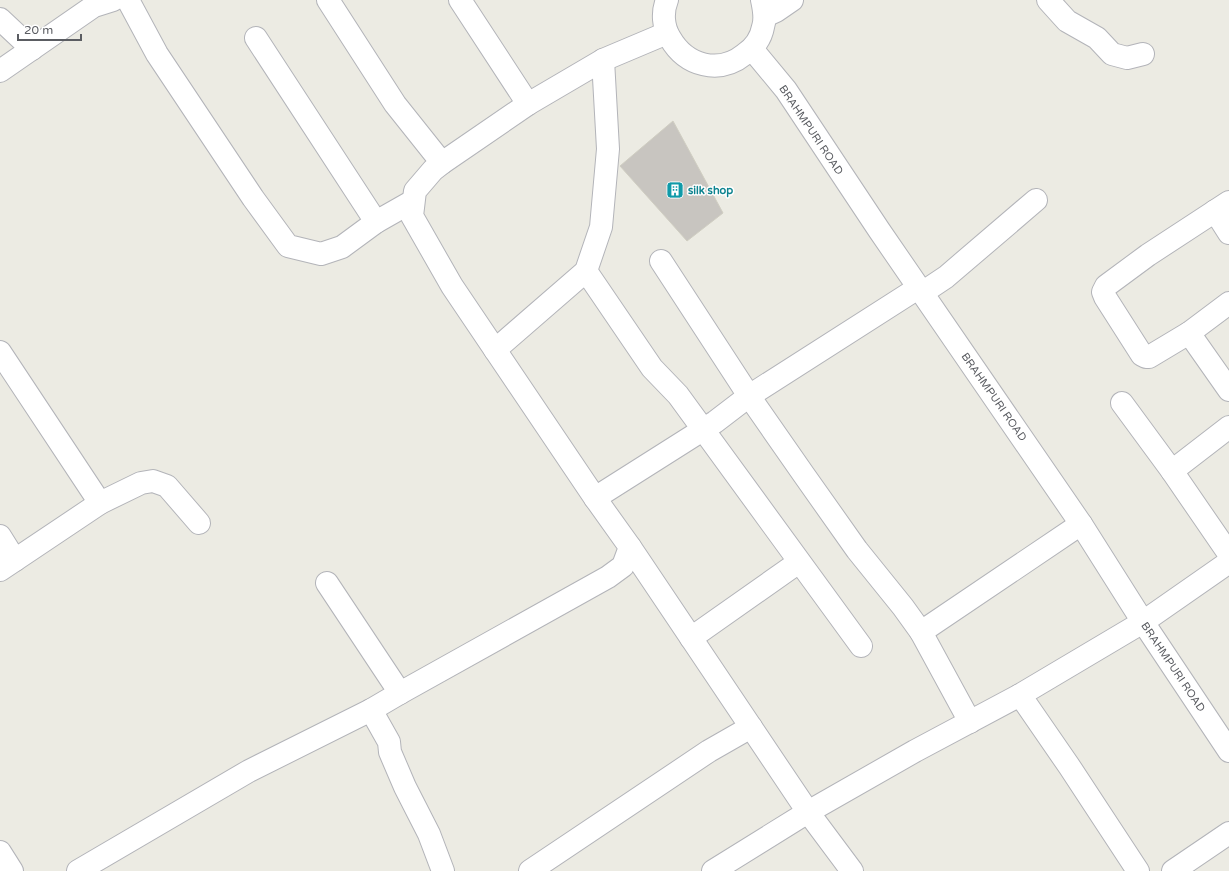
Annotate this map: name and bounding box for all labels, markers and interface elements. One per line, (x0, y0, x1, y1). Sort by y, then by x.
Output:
scale bar (18, 16, 81, 42)
text: 20 m (24, 23, 53, 37)
street label: BRAHMPURI ROAD (776, 83, 846, 177)
building icon: silk shop (665, 180, 685, 200)
place label: silk shop (688, 184, 733, 198)
street label: BRAHMPURI ROAD (959, 350, 1029, 444)
street label: BRAHMPURI ROAD (1138, 620, 1208, 714)

